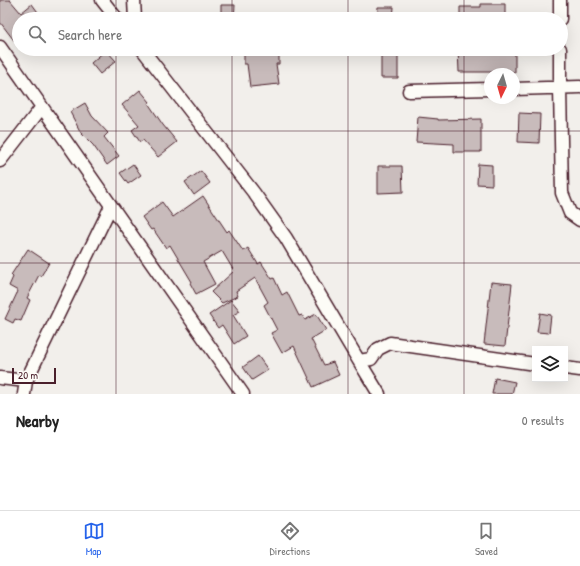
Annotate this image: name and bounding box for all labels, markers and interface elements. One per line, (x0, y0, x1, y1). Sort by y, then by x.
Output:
search box (12, 12, 568, 56)
icon: search (26, 23, 48, 45)
text: Search here (58, 24, 122, 45)
north arrow (484, 68, 520, 104)
map controls (532, 346, 568, 382)
button: layers (532, 346, 568, 382)
scale bar (12, 366, 56, 385)
text: 20 m (18, 368, 38, 382)
text: Nearby (16, 409, 59, 432)
text: 0 results (522, 411, 564, 429)
tab: Map (83, 520, 105, 558)
tab: Directions (270, 520, 310, 558)
tab: Saved (475, 520, 497, 558)

